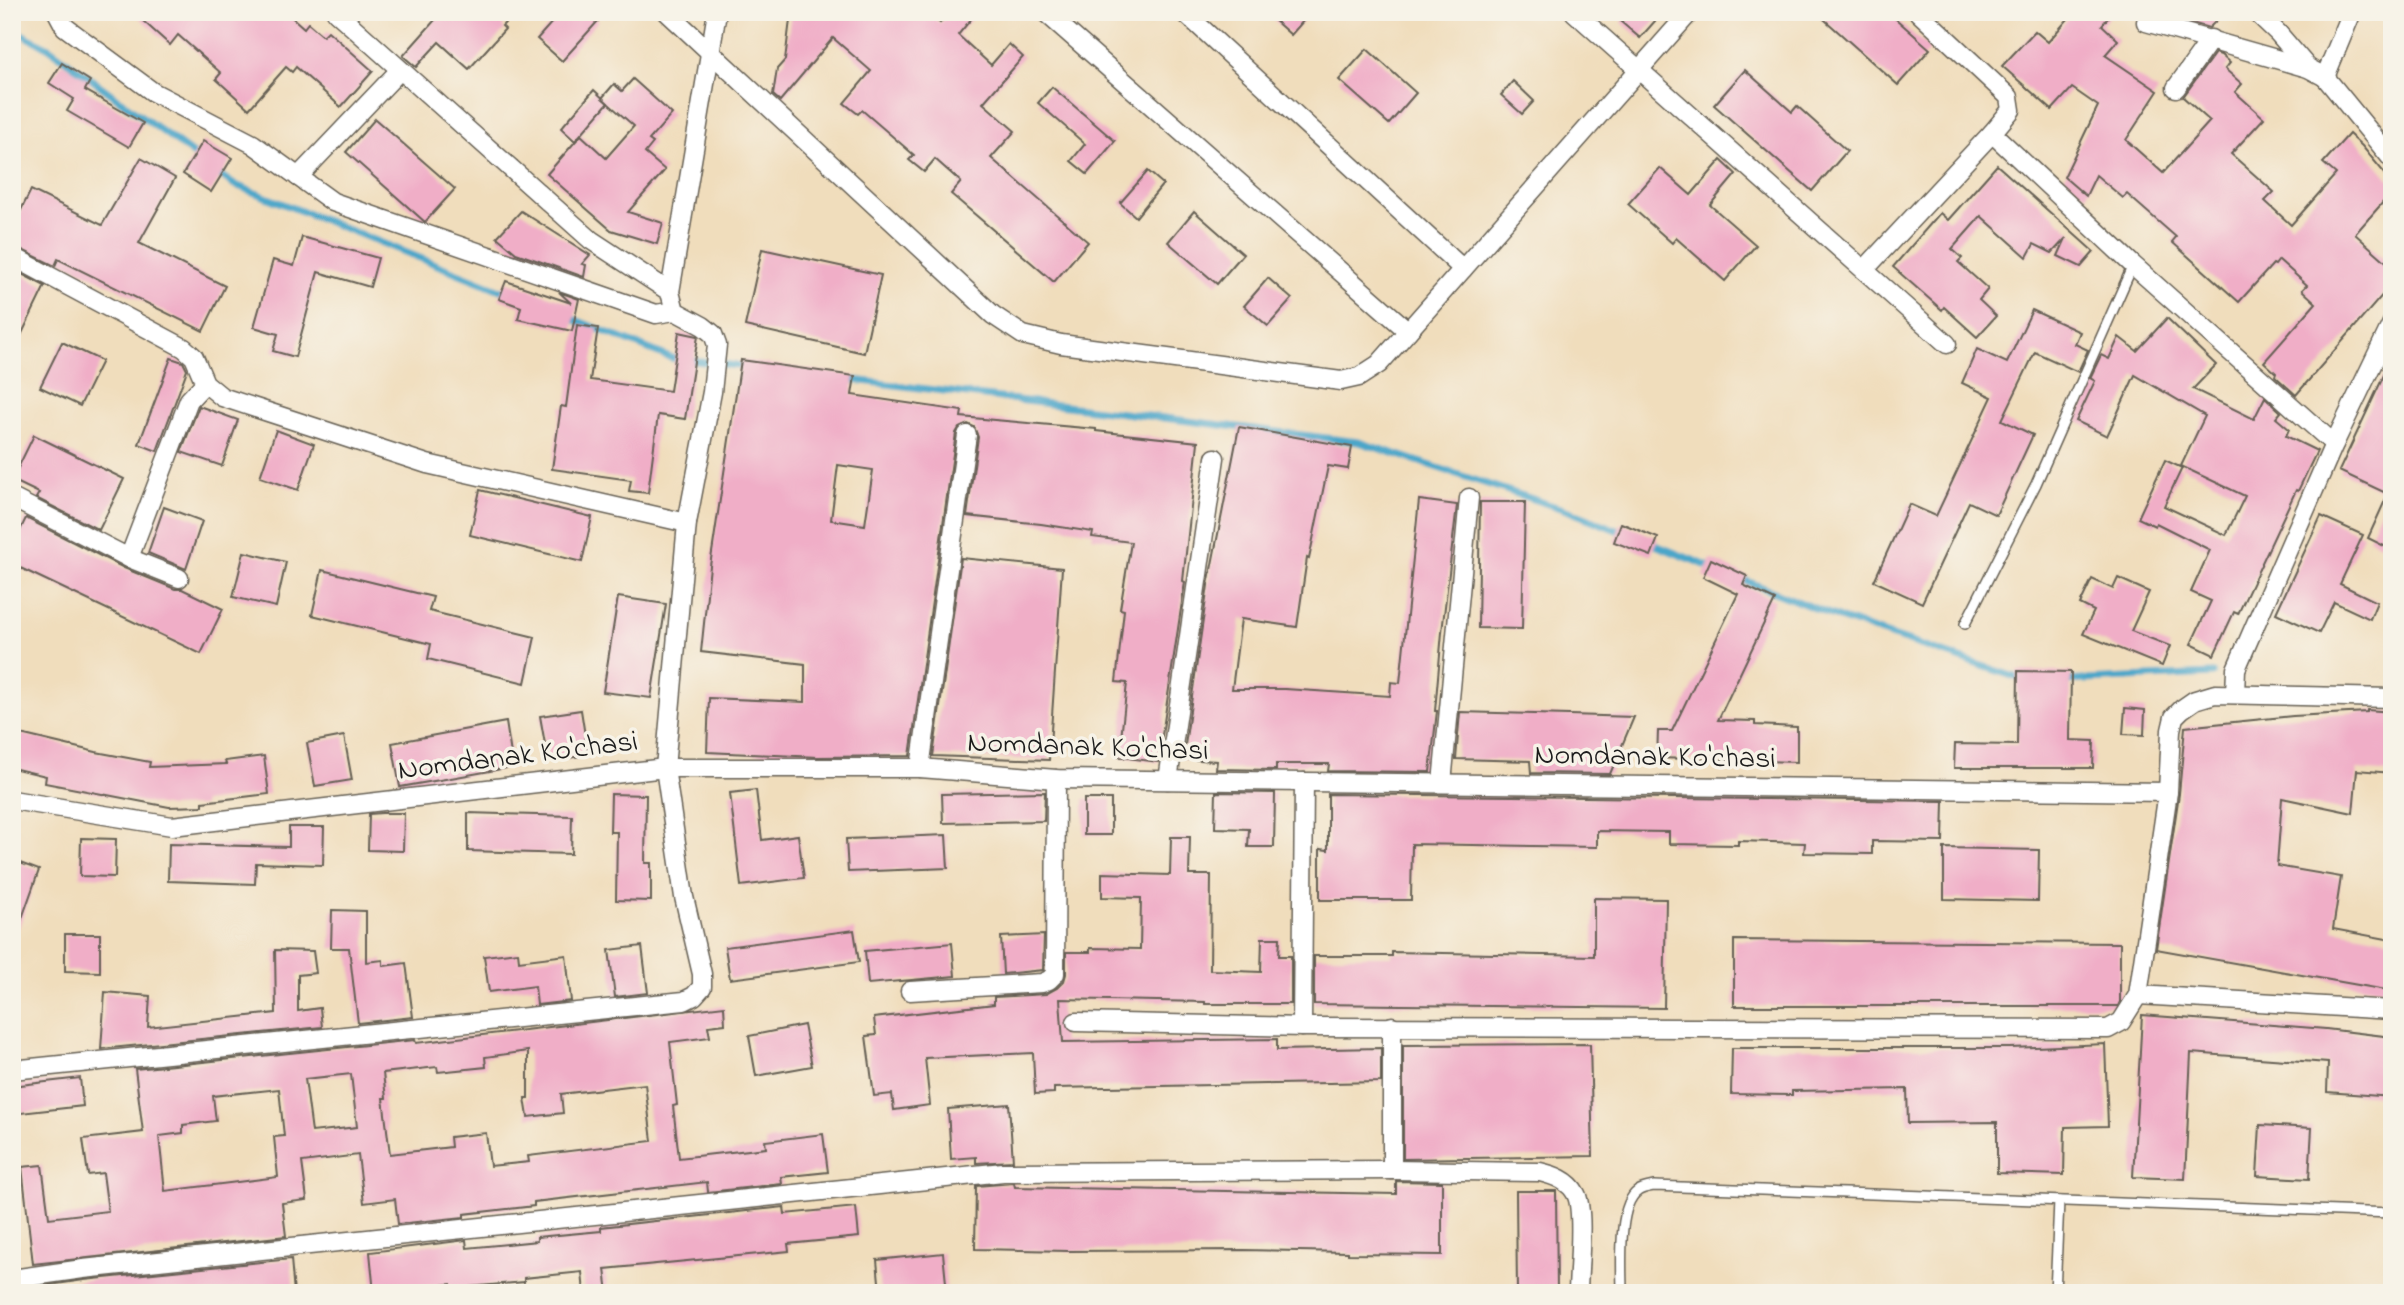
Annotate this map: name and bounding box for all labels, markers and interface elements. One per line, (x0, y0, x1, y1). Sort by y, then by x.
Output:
street label: Nomdanak Ko'chasi (395, 720, 641, 794)
street label: Nomdanak Ko'chasi (967, 722, 1209, 774)
street label: Nomdanak Ko'chasi (1534, 734, 1776, 782)

